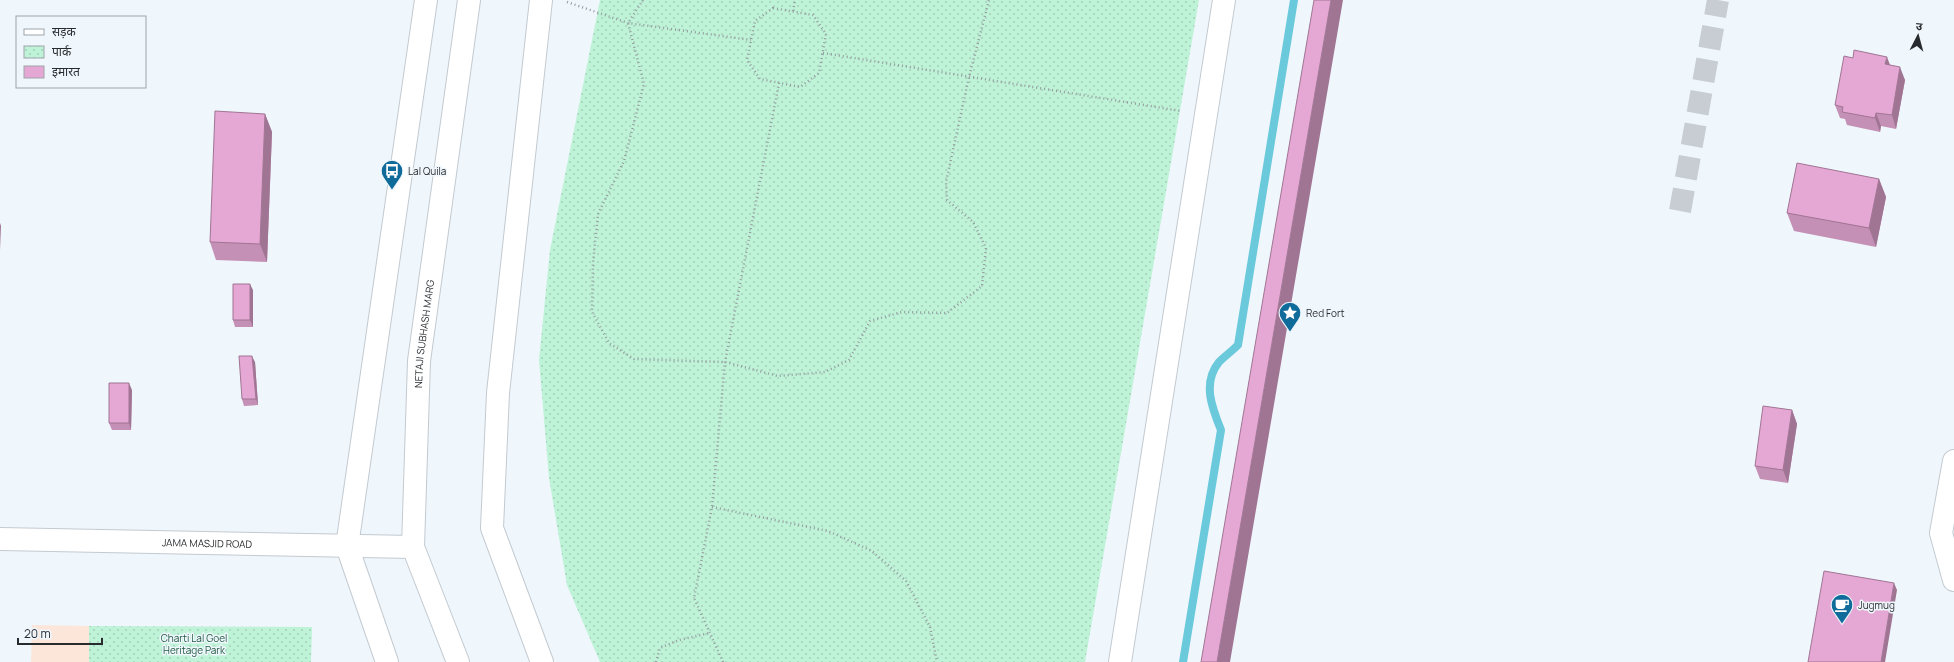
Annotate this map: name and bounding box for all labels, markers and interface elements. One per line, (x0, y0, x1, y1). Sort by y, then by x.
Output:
legend (16, 16, 146, 88)
north arrow (1898, 16, 1938, 56)
text: उ (1915, 18, 1924, 33)
text: सड़क (52, 23, 77, 40)
text: पार्क (52, 43, 72, 60)
text: इमारत (52, 63, 81, 80)
bus stop icon: Lal Quila (379, 158, 405, 191)
place label: Lal Quila (408, 164, 446, 178)
street label: NETAJI SUBHASH MARG (411, 279, 437, 388)
place icon: Red Fort (1277, 300, 1303, 333)
place label: Red Fort (1306, 306, 1345, 320)
street label: JAMA MASJID ROAD (162, 535, 253, 551)
cafe icon: Jugmug (1829, 592, 1855, 625)
place label: Jugmug (1858, 598, 1895, 612)
scale bar (18, 620, 102, 646)
text: 20 m (24, 625, 51, 642)
park label: Charti Lal Goel Heritage Park (161, 631, 227, 657)

